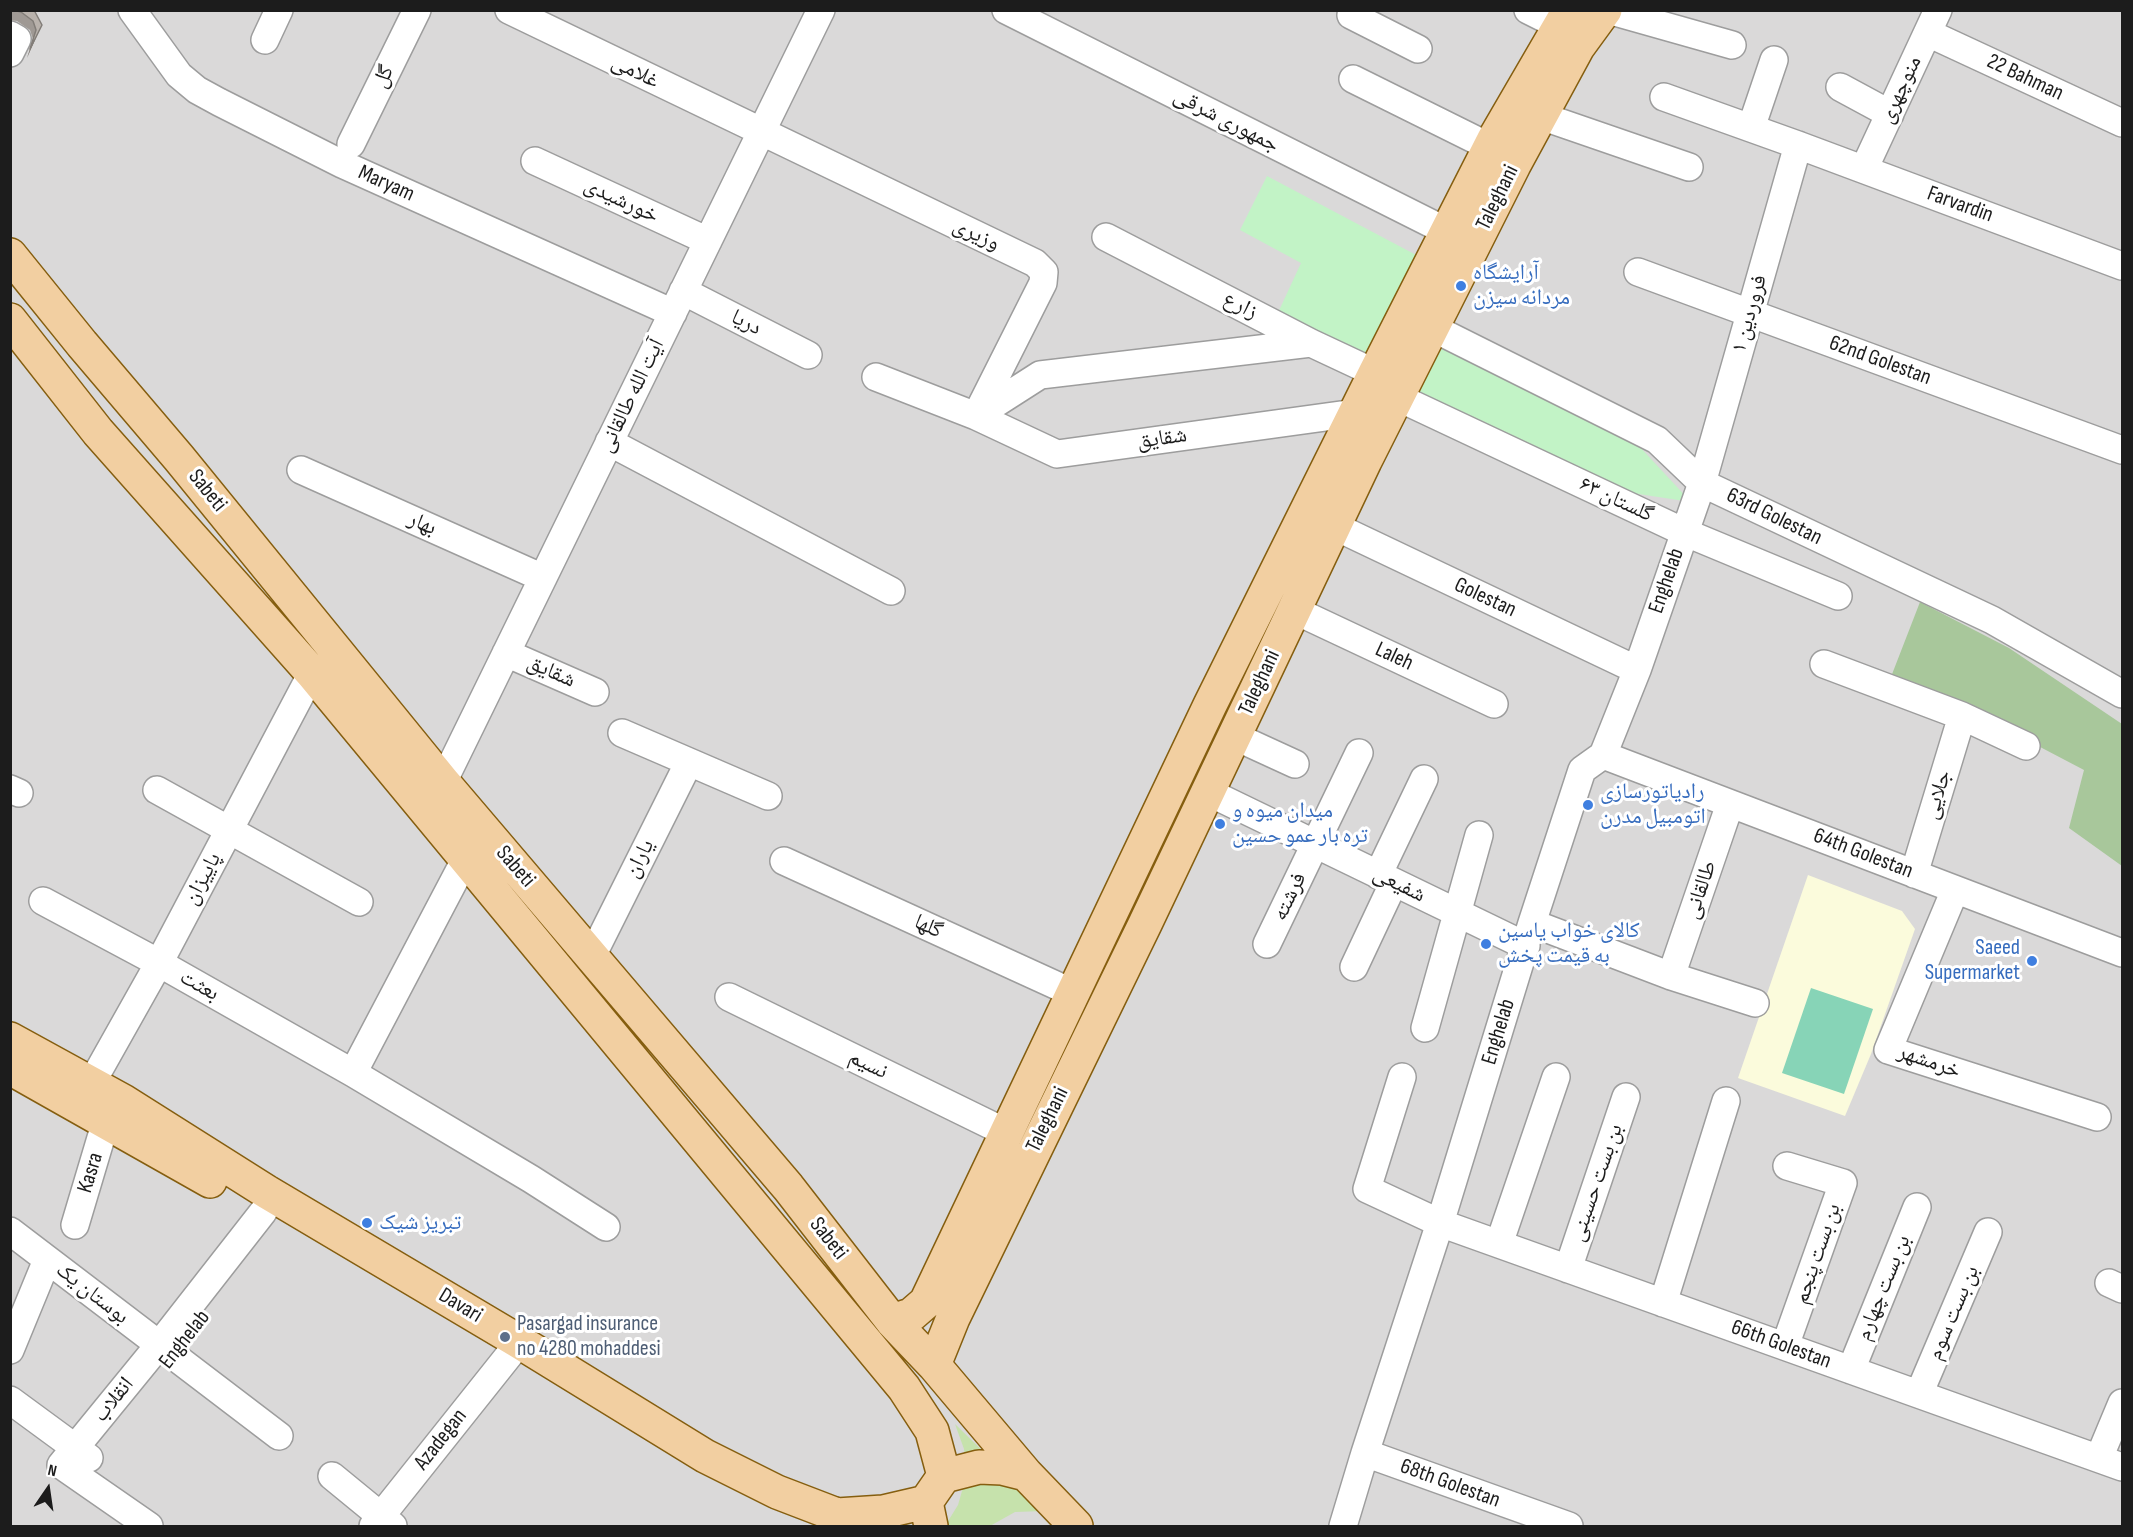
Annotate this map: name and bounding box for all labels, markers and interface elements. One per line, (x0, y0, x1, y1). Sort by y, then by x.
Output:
street label: غلامی (607, 49, 663, 95)
street label: 22 Bahman (1983, 49, 2067, 107)
street label: منوچهری (1874, 52, 1928, 128)
street label: گل (367, 61, 401, 93)
street label: جمهوری شرقی (1169, 83, 1283, 159)
street label: Maryam (354, 160, 418, 208)
street label: Taleghani (1471, 161, 1525, 235)
street label: خورشیدی (580, 172, 662, 230)
street label: Farvardin (1923, 181, 1997, 229)
street label: وزیری (948, 213, 1004, 257)
place label: آرایشگاه مردانه سیزن (1473, 260, 1570, 312)
street label: فروردین ۱ (1726, 272, 1774, 356)
marker: آرایشگاه مردانه سیزن (1454, 279, 1468, 293)
street label: زارع (1218, 286, 1262, 326)
street label: دریا (726, 304, 766, 342)
street label: 62nd Golestan (1825, 330, 1935, 392)
street label: آیت الله طالقانی (593, 335, 671, 457)
street label: شقایق (1135, 422, 1189, 456)
street label: Sabeti (182, 465, 232, 517)
street label: گلستان ۶۳ (1575, 471, 1657, 529)
street label: 63rd Golestan (1722, 483, 1826, 551)
street label: بهار (404, 506, 440, 542)
street label: Enghelab (1644, 545, 1690, 617)
street label: Golestan (1450, 572, 1520, 624)
street label: Laleh (1371, 637, 1417, 677)
street label: Taleghani (1233, 646, 1287, 720)
street label: شقایق (523, 650, 579, 694)
street label: جلایی (1918, 767, 1958, 823)
place label: رادیاتورسازی اتومبیل مدرن (1600, 779, 1706, 830)
place label: میدان میوه و تره بار عمو حسین (1232, 798, 1368, 849)
marker: رادیاتورسازی اتومبیل مدرن (1581, 798, 1595, 812)
marker: میدان میوه و تره بار عمو حسین (1213, 817, 1227, 831)
street label: 64th Golestan (1810, 823, 1916, 885)
street label: یاران (619, 835, 661, 883)
street label: Sabeti (490, 841, 540, 893)
street label: پاییزان (178, 848, 228, 910)
street label: طالقانی (1679, 857, 1723, 923)
street label: شفیعی (1368, 861, 1430, 909)
street label: فرشته (1267, 869, 1313, 925)
street label: گلها (910, 909, 946, 945)
place label: کالای خواب یاسین به قیمت پخش (1498, 918, 1640, 969)
place label: Saeed Supermarket (1925, 935, 2020, 986)
marker: کالای خواب یاسین به قیمت پخش (1479, 937, 1493, 951)
marker: Saeed Supermarket (2025, 954, 2039, 968)
street label: بعثت (175, 965, 223, 1007)
street label: Enghelab (1477, 996, 1521, 1068)
street label: خرمشهر (1894, 1039, 1964, 1085)
street label: نسیم (844, 1044, 892, 1086)
street label: Taleghani (1021, 1083, 1075, 1157)
street label: بن بست حسینی (1565, 1121, 1629, 1245)
street label: Kasra (72, 1150, 110, 1196)
street label: بن بست پنجم (1788, 1200, 1848, 1308)
place label: تبریز شیک (379, 1210, 461, 1236)
street label: Sabeti (803, 1213, 853, 1265)
marker: تبریز شیک (360, 1216, 374, 1230)
street label: بن بست چهارم (1851, 1231, 1917, 1345)
street label: بوستان یک (50, 1257, 134, 1331)
street label: بن بست سوم (1922, 1262, 1986, 1364)
street label: Davari (433, 1283, 487, 1329)
street label: Enghelab (154, 1305, 216, 1375)
place label: Pasargad insurance no 4280 mohaddesi (517, 1311, 661, 1362)
street label: 66th Golestan (1727, 1315, 1835, 1375)
marker: Pasargad insurance no 4280 mohaddesi (498, 1330, 512, 1344)
street label: انقلاب (88, 1372, 140, 1428)
street label: Azadegan (409, 1404, 473, 1476)
street label: 68th Golestan (1396, 1454, 1504, 1514)
north arrow (18, 1459, 78, 1519)
text: N (46, 1461, 58, 1481)

